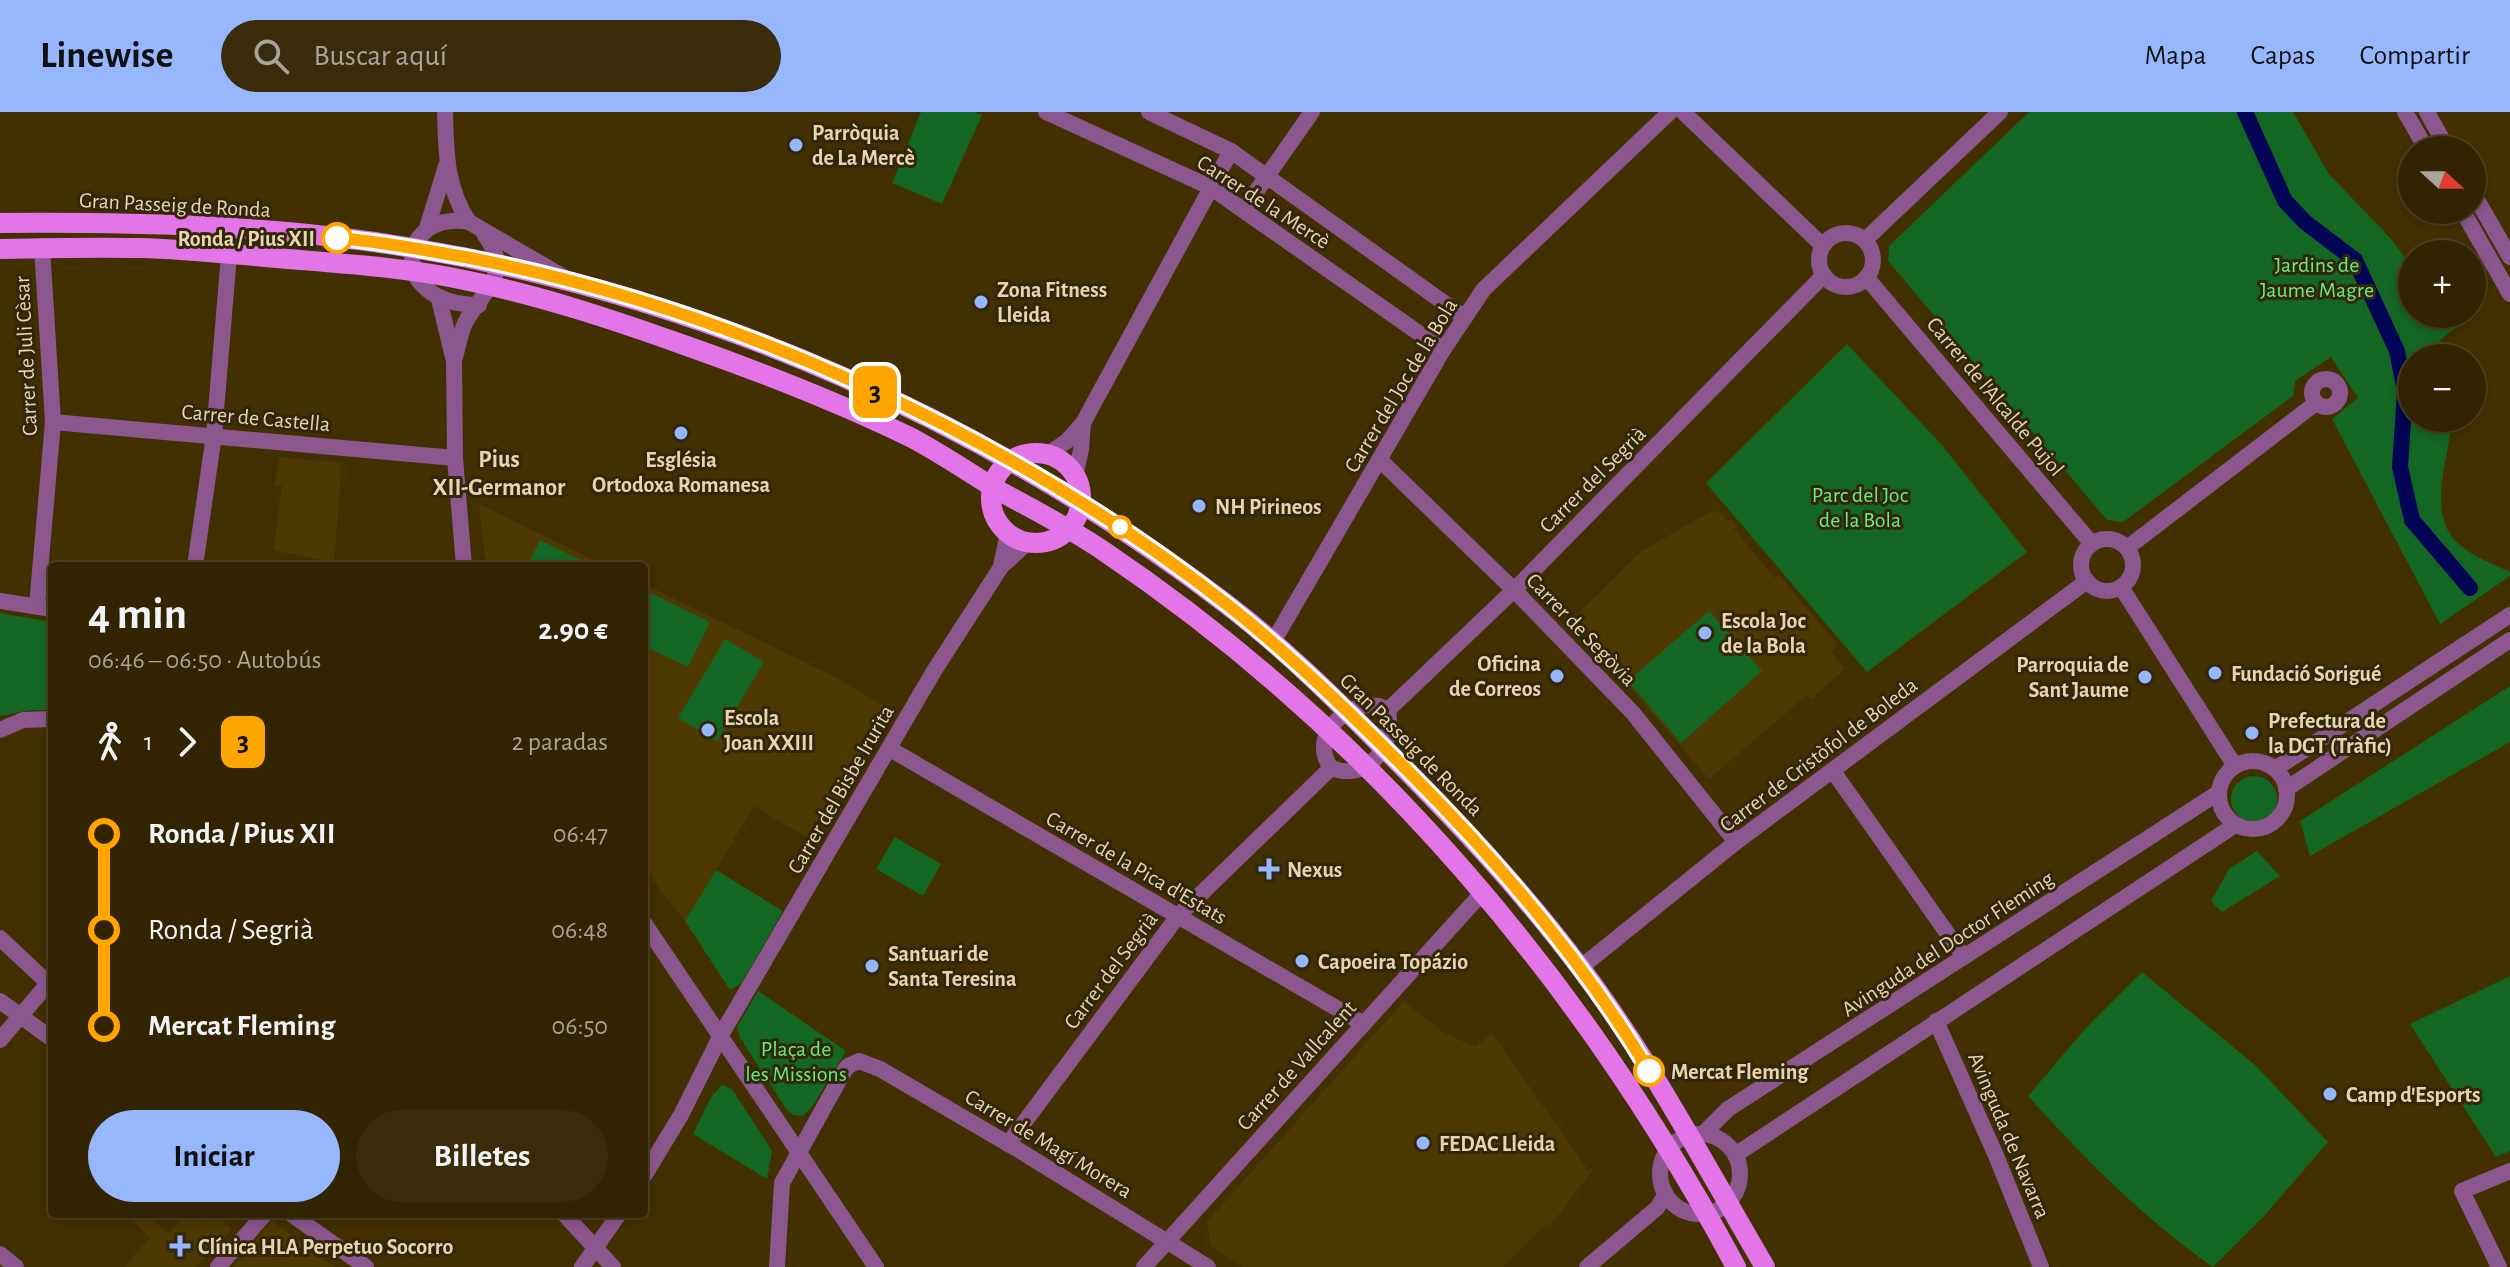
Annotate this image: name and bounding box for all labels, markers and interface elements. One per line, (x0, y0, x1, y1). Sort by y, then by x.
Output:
search box (221, 20, 781, 92)
icon: search (249, 34, 293, 78)
text: Linewise (40, 37, 173, 75)
text: Buscar aquí (313, 41, 447, 71)
text: Mapa (2144, 42, 2206, 70)
text: Capas (2250, 42, 2315, 70)
text: Compartir (2359, 42, 2470, 70)
place label: Parròquia de La Mercè (812, 122, 915, 169)
marker: Parròquia de La Mercè (787, 136, 805, 154)
north arrow (2398, 136, 2486, 224)
map controls (2398, 136, 2486, 432)
street label: Carrer de la Mercè (1193, 151, 1334, 253)
street label: Gran Passeig de Ronda (79, 189, 271, 221)
marker: Ronda / Pius XII (322, 223, 352, 253)
place label: Ronda / Pius XII (177, 228, 315, 250)
button: + (2398, 240, 2486, 328)
park label: Jardins de Jaume Magre (2260, 254, 2374, 301)
street label: Carrer de Juli Cèsar (11, 275, 41, 436)
place label: Zona Fitness Lleida (997, 279, 1107, 326)
marker: Zona Fitness Lleida (972, 293, 990, 311)
street label: Carrer del Joc de la Bola (1340, 295, 1461, 476)
street label: Carrer de l'Alcalde Pujol (1923, 313, 2068, 480)
button: − (2398, 344, 2486, 432)
line badge: 3 (849, 366, 901, 418)
text: 3 (869, 378, 881, 406)
street label: Carrer de Castella (181, 401, 331, 435)
street label: Carrer del Segrià (1535, 422, 1650, 537)
marker: Església Ortodoxa Romanesa (672, 424, 690, 442)
district label: Pius XII-Germanor (433, 448, 566, 500)
place label: Església Ortodoxa Romanesa (592, 449, 770, 496)
park label: Parc del Joc de la Bola (1812, 484, 1909, 531)
place label: NH Pirineos (1215, 496, 1322, 518)
marker: NH Pirineos (1190, 497, 1208, 515)
unlabelled marker (1109, 516, 1131, 538)
street label: Carrer de Segòvia (1522, 569, 1640, 690)
text: 4 min (88, 593, 187, 637)
place label: Escola Joc de la Bola (1721, 610, 1806, 657)
text: 2.90 € (538, 615, 608, 645)
marker: Escola Joc de la Bola (1696, 624, 1714, 642)
text: 06:46 – 06:50 · Autobús (88, 647, 321, 673)
place label: Oficina de Correos (1449, 653, 1541, 700)
place label: Parroquia de Sant Jaume (2016, 654, 2129, 701)
place label: Fundació Sorigué (2231, 663, 2381, 685)
marker: Fundació Sorigué (2206, 664, 2224, 682)
marker: Oficina de Correos (1548, 667, 1566, 685)
marker: Parroquia de Sant Jaume (2136, 668, 2154, 686)
street label: Gran Passeig de Ronda (1336, 669, 1487, 820)
street label: Carrer de Cristòfol de Boleda (1716, 673, 1922, 836)
street label: Carrer del Bisbe Irurita (784, 701, 898, 878)
place label: Escola Joan XXIII (724, 707, 814, 754)
place label: Prefectura de la DGT (Tràfic) (2268, 710, 2392, 757)
icon: walk (88, 720, 132, 764)
icon: forward (165, 720, 209, 764)
marker: Escola Joan XXIII (699, 721, 717, 739)
marker: Prefectura de la DGT (Tràfic) (2243, 724, 2261, 742)
text: 3 (237, 728, 249, 756)
text: 1 (144, 729, 153, 755)
text: 2 paradas (512, 729, 608, 755)
street label: Carrer de la Pica d'Estats (1042, 807, 1231, 929)
text: Ronda / Pius XII (148, 819, 336, 849)
text: 06:47 (553, 821, 608, 847)
marker: Nexus (1258, 858, 1280, 880)
place label: Nexus (1287, 859, 1342, 881)
street label: Avinguda del Doctor Fleming (1838, 867, 2058, 1020)
street label: Carrer del Segrià (1060, 908, 1162, 1033)
text: Ronda / Segrià (148, 915, 314, 945)
text: 06:48 (551, 917, 608, 943)
place label: Santuari de Santa Teresina (888, 943, 1017, 990)
place label: Capoeira Topázio (1318, 951, 1468, 973)
marker: Capoeira Topázio (1293, 952, 1311, 970)
marker: Santuari de Santa Teresina (863, 957, 881, 975)
street label: Carrer de Vallcalent (1233, 997, 1361, 1135)
text: Mercat Fleming (148, 1011, 335, 1041)
text: 06:50 (552, 1013, 608, 1039)
park label: Plaça de les Missions (745, 1038, 847, 1085)
street label: Avinguda de Navarra (1964, 1049, 2054, 1222)
marker: Mercat Fleming (1634, 1056, 1664, 1086)
place label: Mercat Fleming (1671, 1061, 1809, 1083)
place label: Camp d'Esports (2346, 1084, 2480, 1106)
street label: Carrer de Magí Morera (961, 1085, 1136, 1202)
marker: Camp d'Esports (2321, 1085, 2339, 1103)
button: Iniciar (88, 1110, 340, 1202)
button: Billetes (356, 1110, 608, 1202)
place label: FEDAC Lleida (1439, 1133, 1556, 1155)
marker: FEDAC Lleida (1414, 1134, 1432, 1152)
marker: Clínica HLA Perpetuo Socorro (169, 1235, 191, 1257)
place label: Clínica HLA Perpetuo Socorro (198, 1236, 453, 1258)

